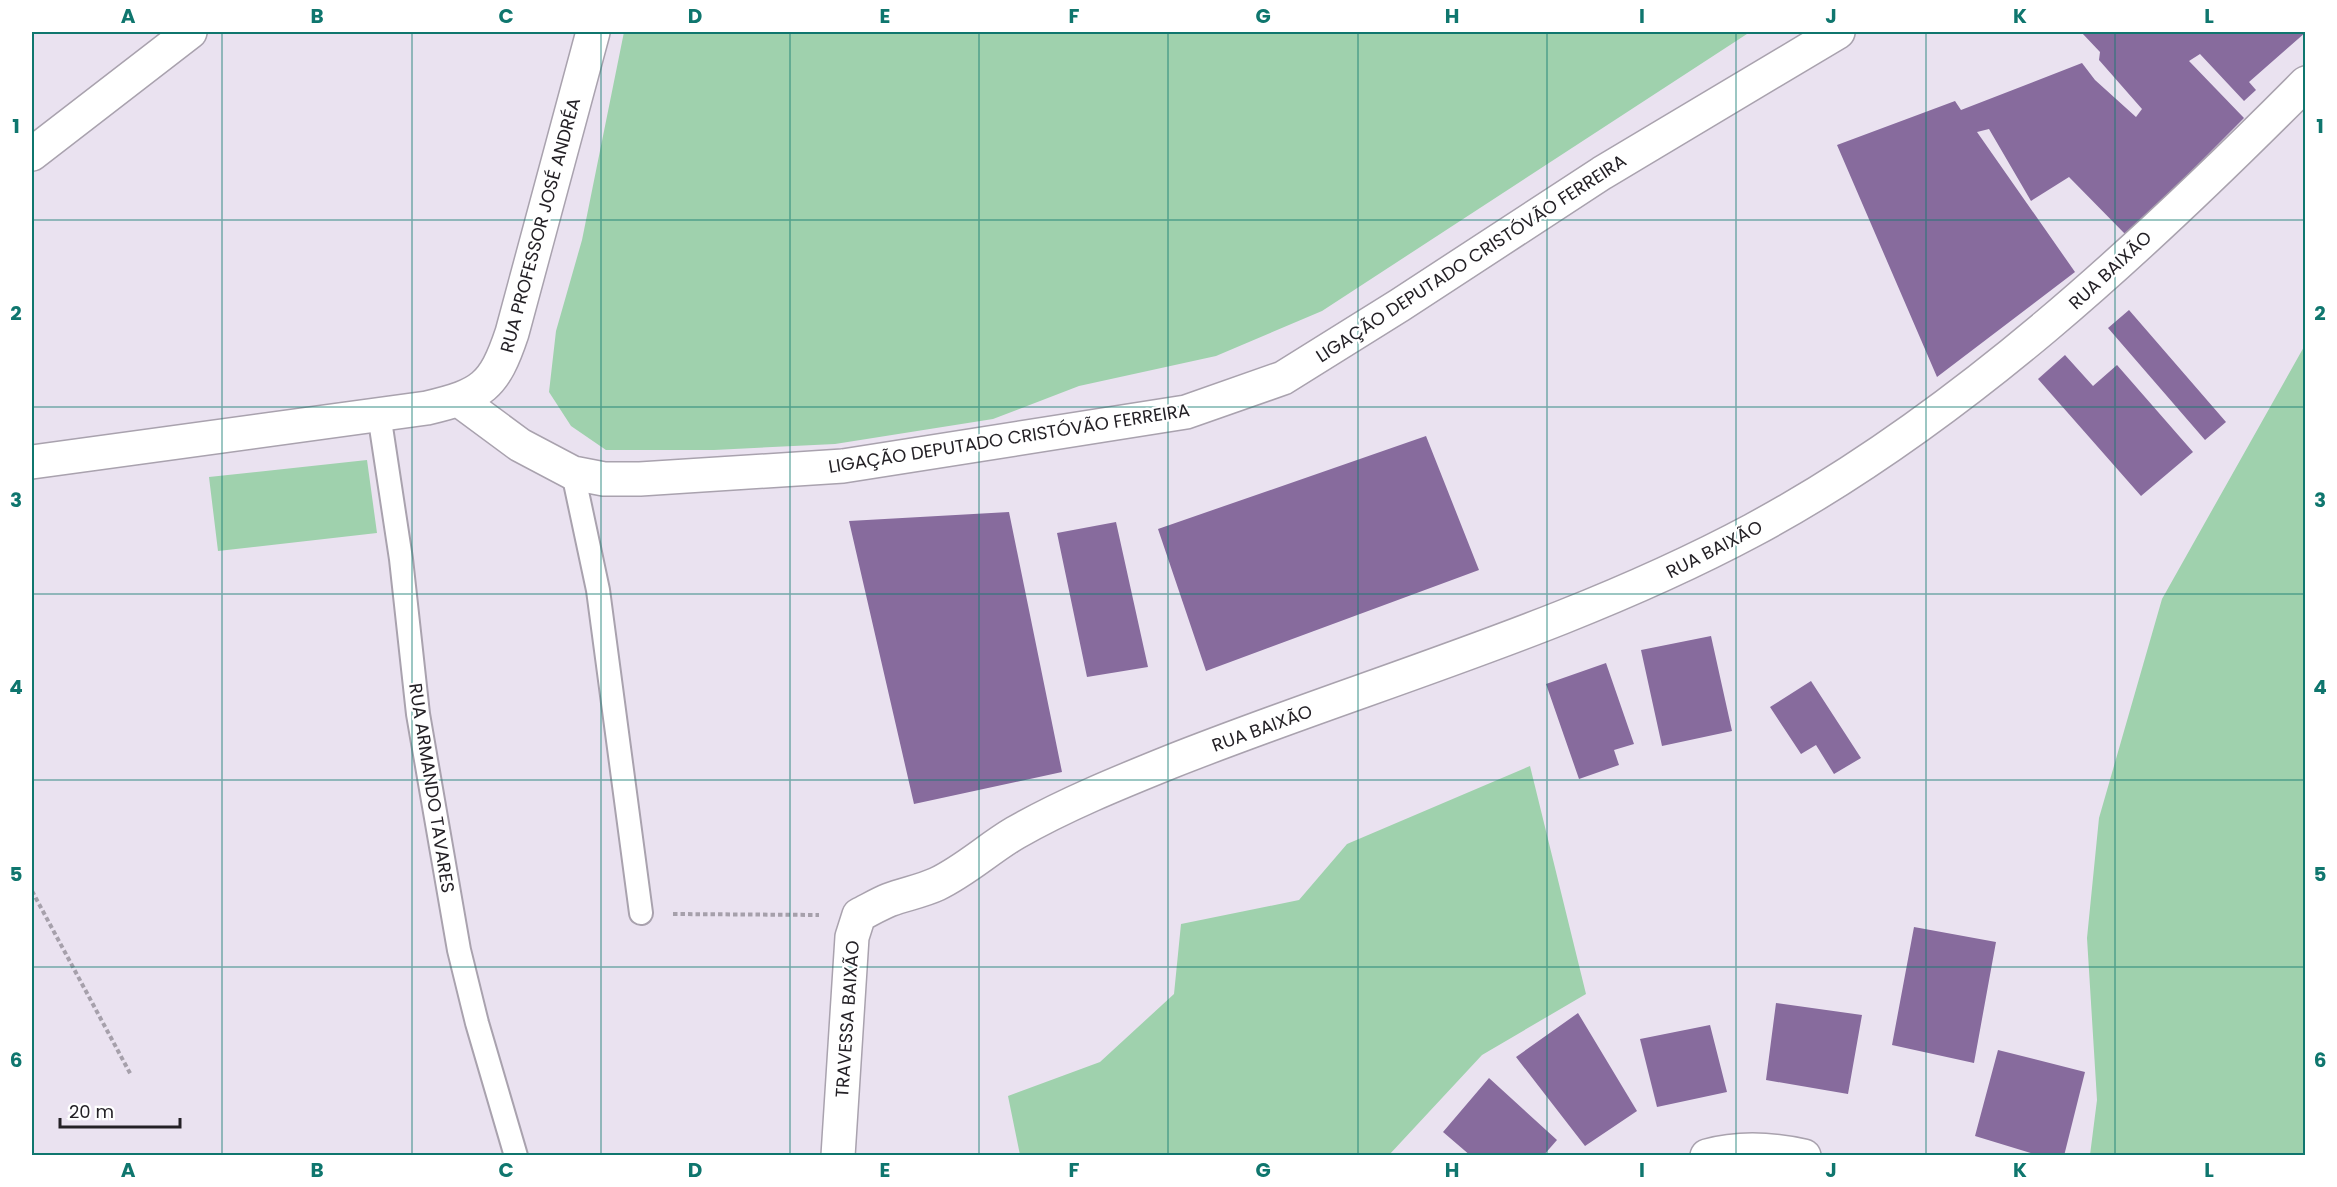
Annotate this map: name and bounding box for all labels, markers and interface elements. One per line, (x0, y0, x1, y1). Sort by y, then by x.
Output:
text: A (121, 2, 136, 30)
text: B (310, 2, 324, 30)
text: C (498, 2, 514, 30)
text: D (688, 2, 702, 30)
text: E (880, 2, 890, 30)
text: F (1069, 2, 1080, 30)
text: G (1255, 2, 1271, 30)
text: H (1445, 2, 1459, 30)
text: I (1639, 2, 1645, 30)
text: J (1825, 2, 1837, 30)
text: K (2013, 2, 2027, 30)
text: L (2204, 2, 2214, 30)
street label: RUA PROFESSOR JOSÉ ANDRÉA (494, 95, 586, 355)
text: 1 (12, 112, 20, 140)
text: 1 (2316, 112, 2324, 140)
street label: LIGAÇÃO DEPUTADO CRISTÓVÃO FERREIRA (1311, 148, 1631, 368)
street label: RUA BAIXÃO (2063, 225, 2157, 315)
text: 2 (10, 299, 22, 327)
text: 2 (2314, 299, 2326, 327)
street label: LIGAÇÃO DEPUTADO CRISTÓVÃO FERREIRA (827, 397, 1191, 479)
text: 3 (10, 486, 22, 514)
text: 3 (2314, 486, 2326, 514)
street label: RUA BAIXÃO (1662, 514, 1766, 584)
text: 4 (9, 673, 23, 701)
text: 4 (2313, 673, 2327, 701)
street label: RUA ARMANDO TAVARES (403, 681, 461, 895)
street label: RUA BAIXÃO (1208, 698, 1316, 758)
text: 5 (10, 860, 23, 888)
text: 5 (2314, 860, 2327, 888)
street label: TRAVESSA BAIXÃO (829, 940, 865, 1098)
text: 6 (10, 1046, 22, 1074)
text: 6 (2314, 1046, 2326, 1074)
scale bar (60, 1091, 180, 1129)
text: 20 m (69, 1099, 114, 1124)
text: A (121, 1156, 136, 1184)
text: B (310, 1156, 324, 1184)
text: C (498, 1156, 514, 1184)
text: D (688, 1156, 702, 1184)
text: E (880, 1156, 890, 1184)
text: F (1069, 1156, 1080, 1184)
text: G (1255, 1156, 1271, 1184)
text: H (1445, 1156, 1459, 1184)
text: I (1639, 1156, 1645, 1184)
text: J (1825, 1156, 1837, 1184)
text: K (2013, 1156, 2027, 1184)
text: L (2204, 1156, 2214, 1184)

